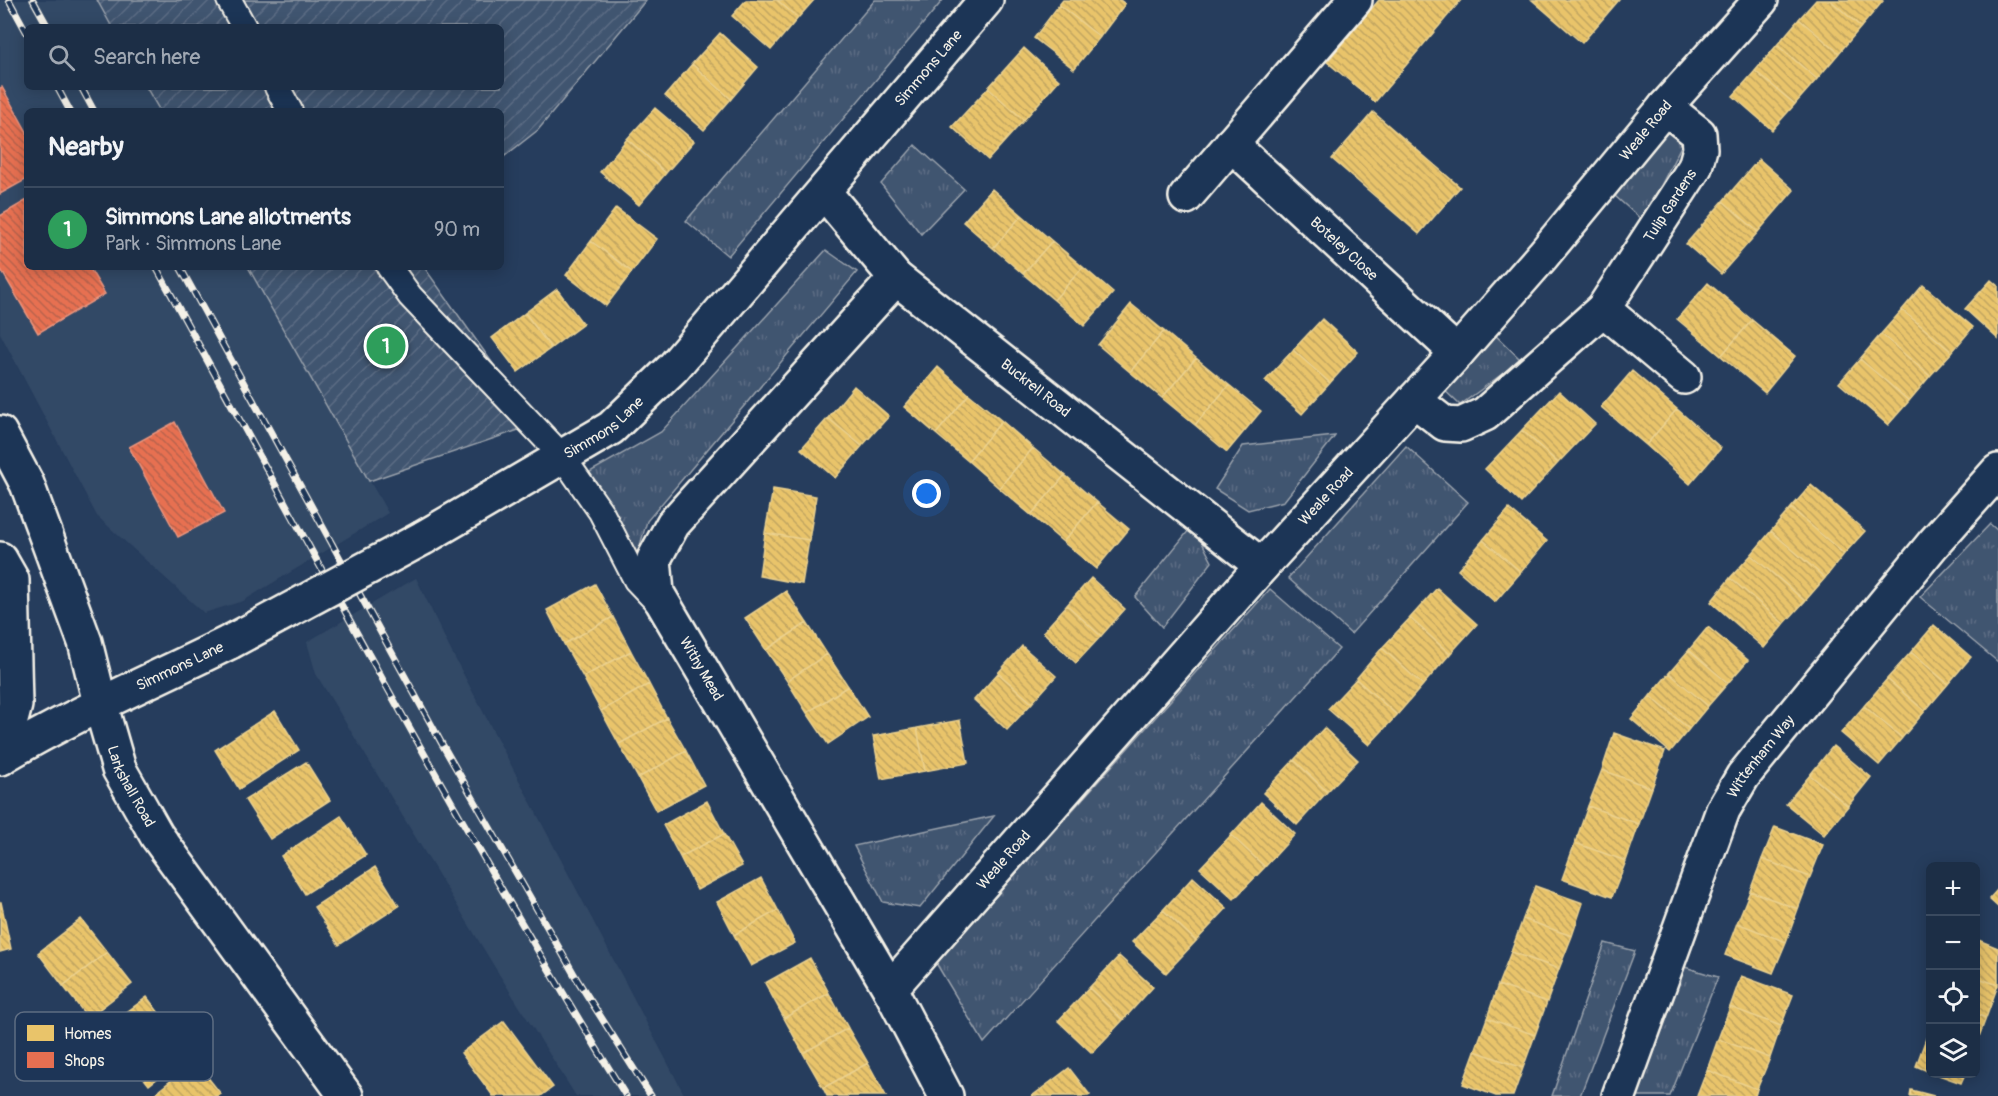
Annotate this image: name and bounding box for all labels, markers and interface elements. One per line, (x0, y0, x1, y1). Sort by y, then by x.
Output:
search box (24, 24, 504, 90)
street label: Simmons Lane (891, 26, 967, 111)
icon: search (45, 41, 78, 74)
text: Search here (93, 43, 200, 71)
street label: Weale Road (1616, 97, 1676, 165)
text: Nearby (48, 131, 124, 163)
street label: Tulip Gardens (1640, 165, 1701, 246)
text: Simmons Lane allotments (105, 203, 351, 231)
street label: Boteley Close (1306, 213, 1382, 285)
text: 1 (64, 217, 71, 242)
text: 90 m (434, 217, 480, 242)
text: Park · Simmons Lane (105, 231, 281, 256)
pin: 1 (366, 324, 406, 368)
street label: Buckrell Road (997, 355, 1074, 422)
street label: Simmons Lane (561, 392, 648, 463)
street label: Weale Road (1295, 463, 1358, 530)
your location (912, 479, 941, 508)
street label: Withy Mead (675, 634, 727, 704)
street label: Simmons Lane (133, 637, 227, 696)
street label: Wittenham Way (1723, 711, 1799, 802)
street label: Larkshall Road (103, 743, 159, 831)
street label: Weale Road (973, 827, 1035, 894)
map controls (1926, 862, 1980, 1078)
button: + (1926, 862, 1980, 916)
button: − (1926, 916, 1980, 970)
button: locate (1926, 970, 1980, 1024)
legend (15, 1012, 213, 1081)
text: Homes (64, 1024, 112, 1044)
button: layers (1926, 1024, 1980, 1078)
text: Shops (64, 1051, 104, 1071)

